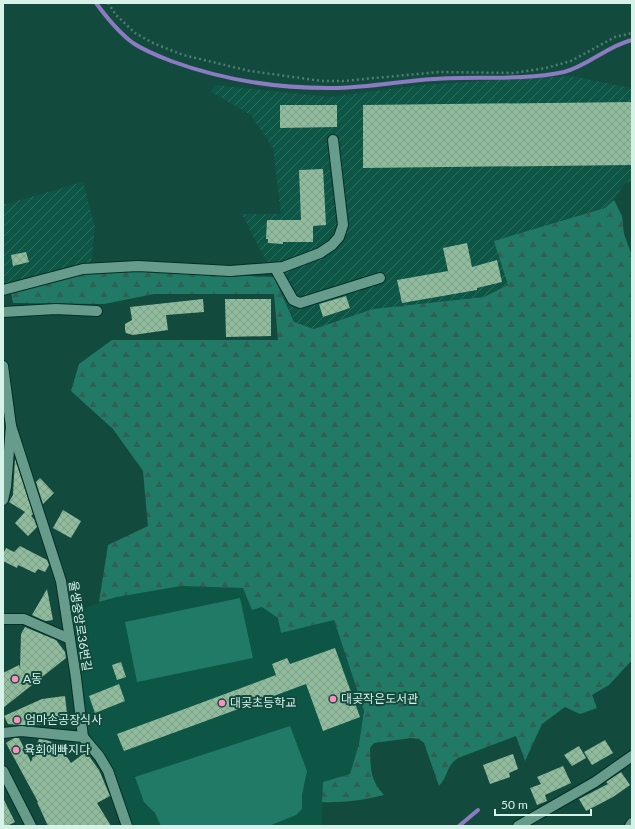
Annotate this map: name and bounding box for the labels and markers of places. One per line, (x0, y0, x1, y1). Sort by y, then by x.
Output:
place label: A동 (23, 671, 42, 686)
marker: A동 (10, 674, 20, 684)
place label: 대곶작은도서관 (341, 691, 418, 706)
marker: 대곶작은도서관 (328, 694, 338, 704)
place label: 대곶초등학교 (230, 695, 296, 710)
marker: 대곶초등학교 (217, 698, 227, 708)
place label: 엄마손공장식사 (25, 712, 102, 727)
marker: 엄마손공장식사 (12, 715, 22, 725)
place label: 육회에빠지다 (24, 742, 90, 757)
marker: 육회에빠지다 (11, 745, 21, 755)

